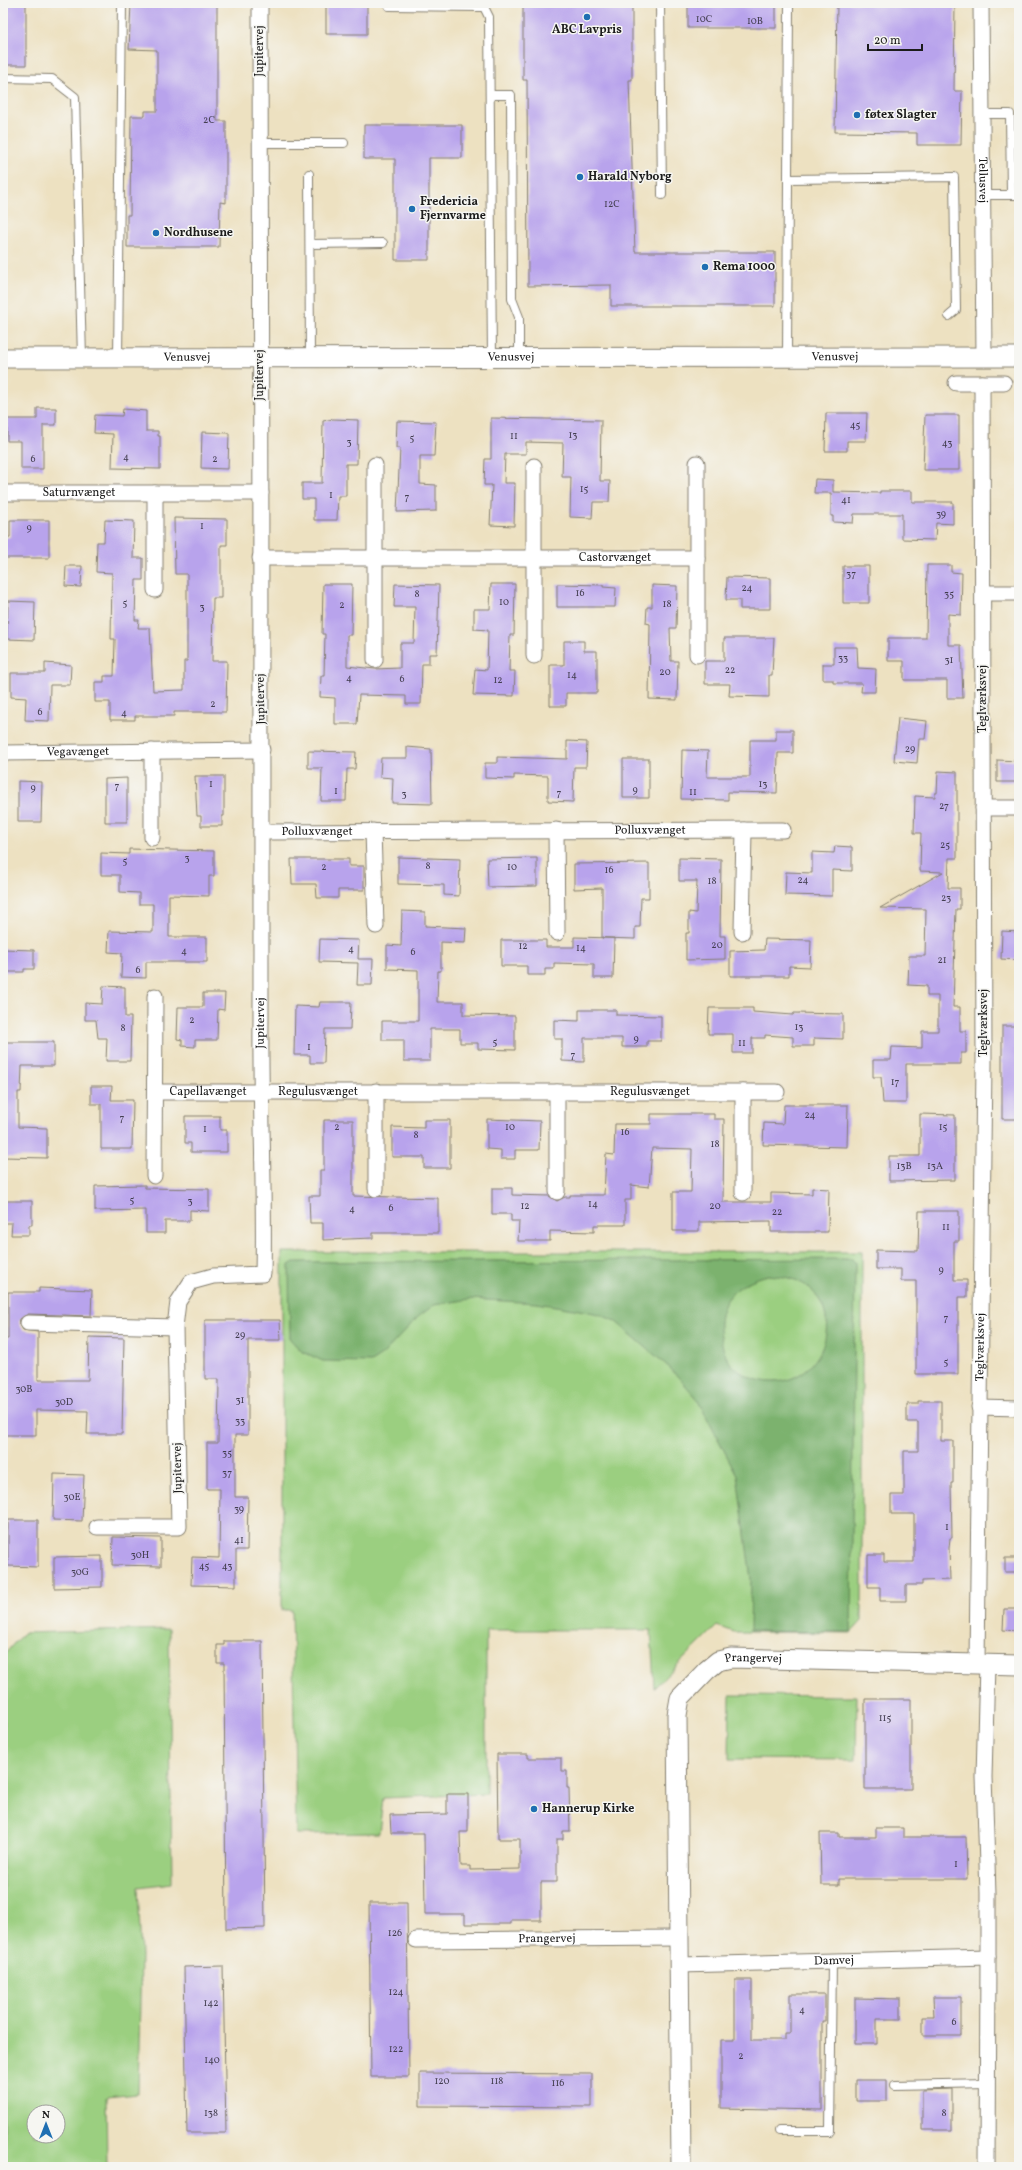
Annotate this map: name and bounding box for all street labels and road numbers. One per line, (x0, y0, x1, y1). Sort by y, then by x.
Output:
street label: Jupitervej (252, 25, 268, 77)
street label: Tellusvej (974, 157, 991, 203)
street label: Jupitervej (252, 349, 268, 401)
street label: Venusvej (487, 349, 534, 366)
street label: Venusvej (811, 349, 858, 365)
street label: Venusvej (163, 350, 210, 366)
street label: Saturnvænget (42, 485, 116, 501)
street label: Castorvænget (579, 550, 651, 566)
street label: Teglværksvej (975, 665, 991, 733)
street label: Jupitervej (253, 673, 269, 725)
street label: Vegavænget (47, 744, 109, 760)
street label: Polluxvænget (614, 822, 686, 839)
street label: Polluxvænget (281, 824, 353, 840)
street label: Teglværksvej (976, 989, 992, 1057)
street label: Jupitervej (253, 997, 269, 1049)
street label: Capellavænget (169, 1084, 247, 1100)
street label: Regulusvænget (278, 1084, 358, 1100)
street label: Regulusvænget (610, 1084, 690, 1100)
street label: Teglværksvej (972, 1313, 989, 1381)
street label: Jupitervej (170, 1442, 186, 1494)
street label: Prangervej (723, 1650, 782, 1667)
street label: Prangervej (518, 1931, 576, 1947)
street label: Damvej (814, 1952, 854, 1970)

